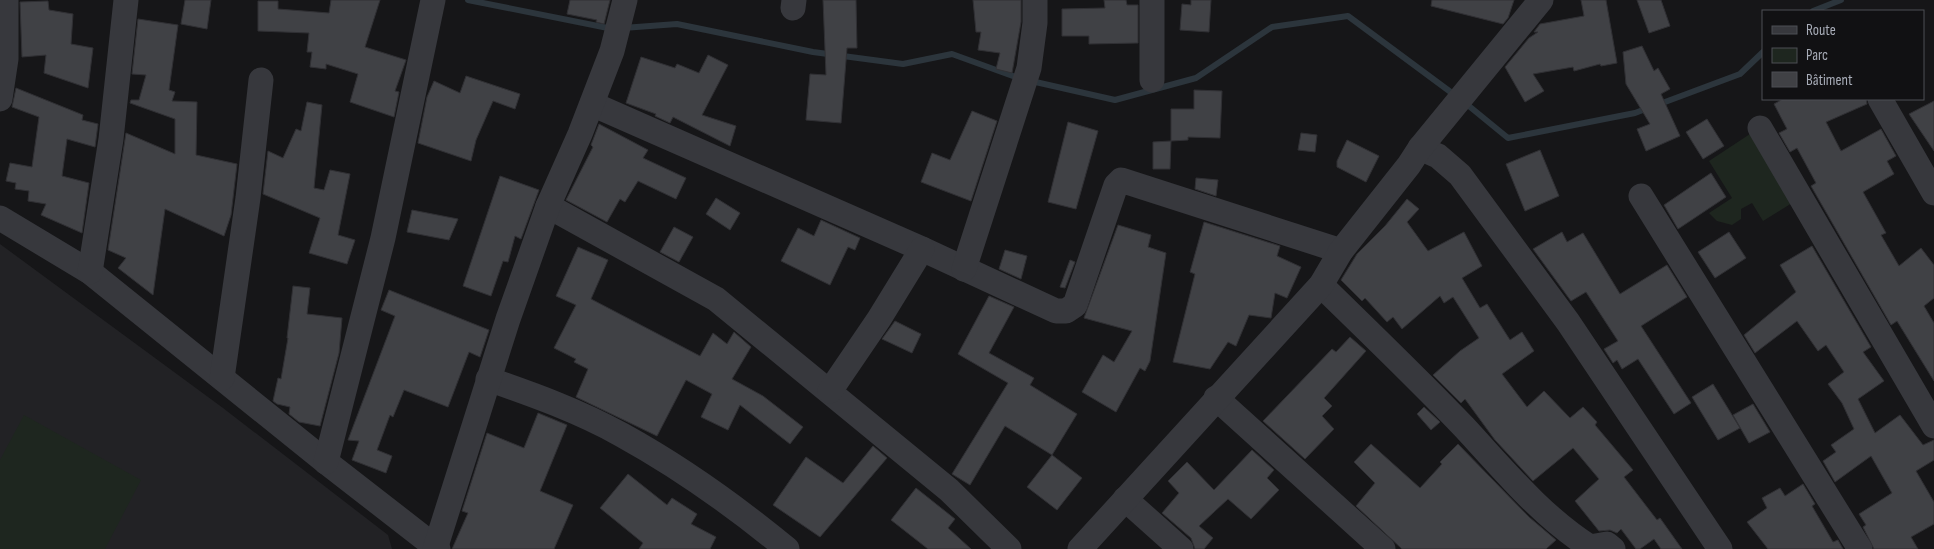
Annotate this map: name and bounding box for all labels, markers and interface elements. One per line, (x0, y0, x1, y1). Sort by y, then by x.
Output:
legend (1762, 10, 1924, 100)
text: Route (1806, 21, 1836, 40)
text: Parc (1806, 46, 1828, 65)
text: Bâtiment (1806, 71, 1853, 90)

